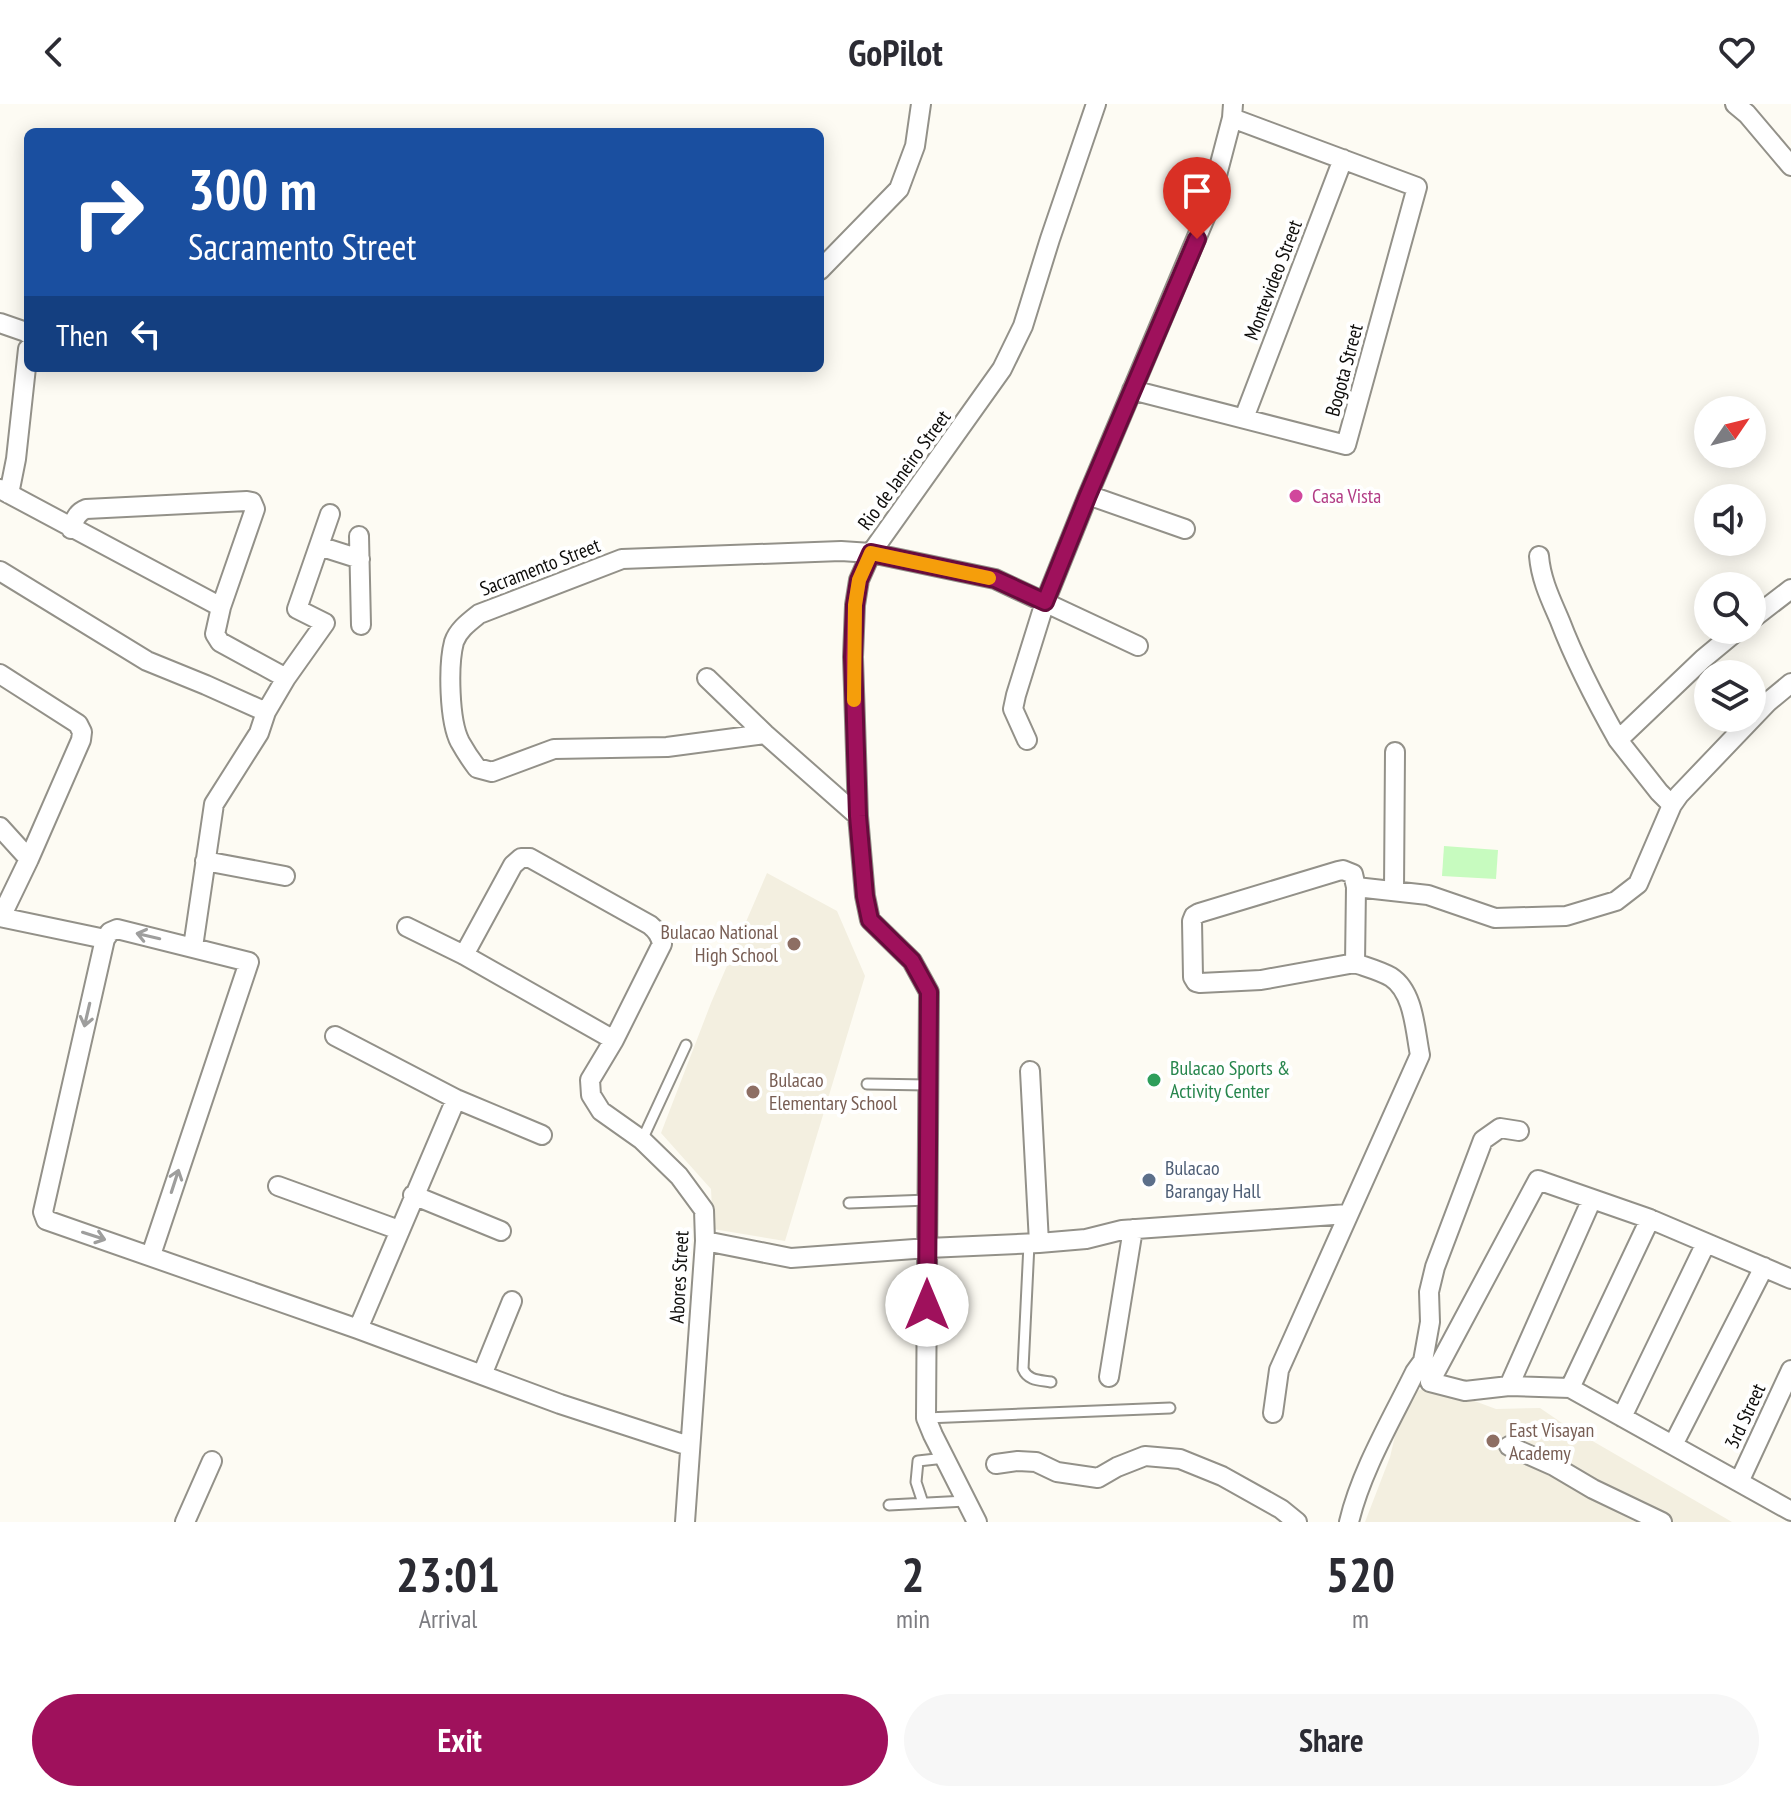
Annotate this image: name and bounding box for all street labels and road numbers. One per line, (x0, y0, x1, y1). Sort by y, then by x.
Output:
street label: Montevideo Street (1238, 216, 1308, 344)
street label: Bogota Street (1319, 321, 1369, 419)
street label: Rio de Janeiro Street (852, 405, 957, 535)
street label: Sacramento Street (476, 532, 604, 602)
street label: Abores Street (664, 1229, 694, 1324)
street label: 3rd Street (1719, 1379, 1772, 1453)

